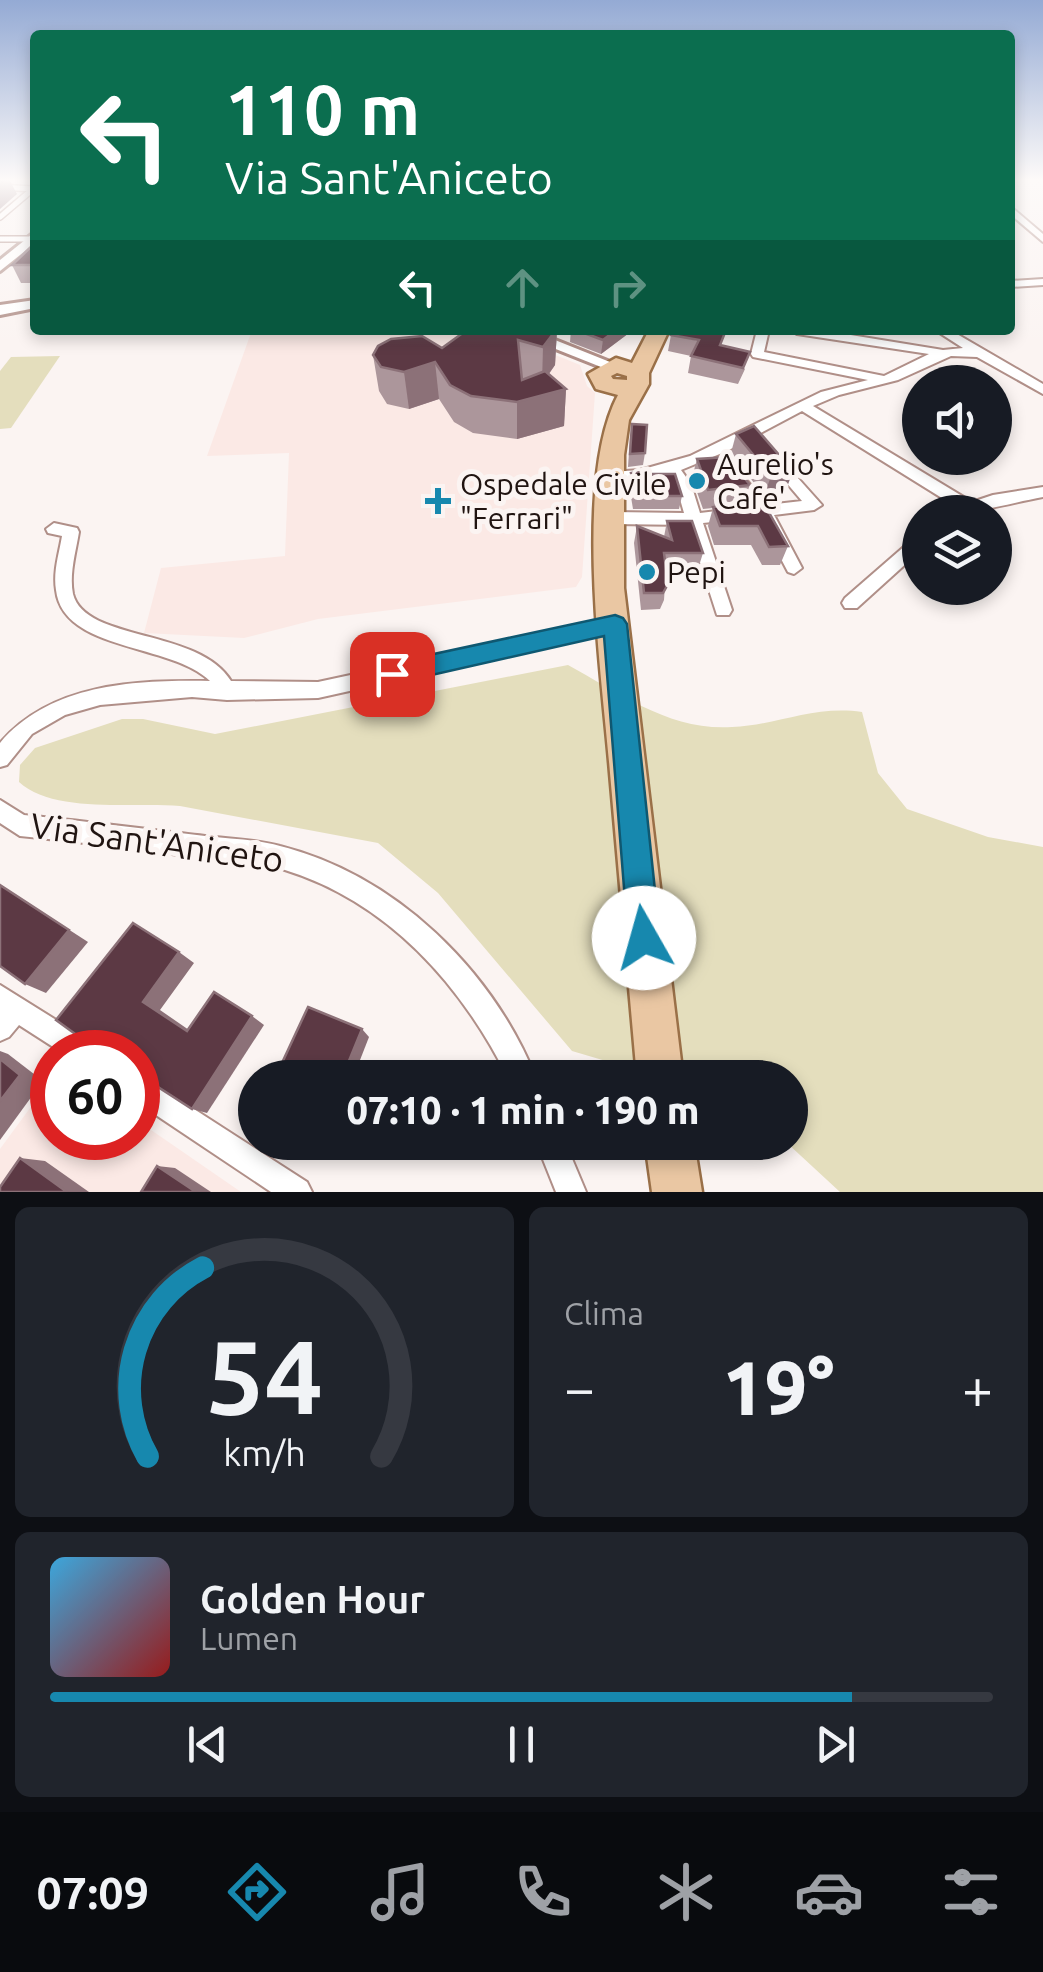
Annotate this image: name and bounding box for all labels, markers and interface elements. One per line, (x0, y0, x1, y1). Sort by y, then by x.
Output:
icon: left (60, 70, 190, 200)
text: 110 m (225, 70, 420, 148)
text: Via Sant'Aniceto (225, 152, 553, 203)
icon: left (390, 260, 445, 315)
icon: ahead (495, 260, 550, 315)
icon: right (600, 260, 655, 315)
map controls (902, 365, 1012, 605)
button: sound (902, 365, 1012, 475)
place label: Aurelio's Cafe' (717, 447, 834, 515)
place label: Ospedale Civile "Ferrari" (460, 467, 667, 535)
marker: Aurelio's Cafe' (686, 470, 708, 492)
marker: Ospedale Civile "Ferrari" (425, 488, 451, 514)
button: layers (902, 495, 1012, 605)
place label: Pepi (667, 555, 726, 589)
marker: Pepi (636, 561, 658, 583)
pin (350, 632, 435, 717)
icon: arrive (365, 647, 420, 702)
street label: Via Sant'Aniceto (28, 804, 286, 880)
position arrow (592, 886, 696, 990)
speed limit sign: 60 (30, 1030, 160, 1160)
text: 07:10 · 1 min · 190 m (346, 1089, 700, 1131)
text: Clima (564, 1295, 644, 1331)
text: 54 (206, 1317, 323, 1434)
text: 19° (723, 1345, 834, 1429)
text: − (564, 1357, 595, 1418)
text: + (962, 1357, 993, 1418)
text: km/h (223, 1433, 306, 1473)
text: Golden Hour (200, 1578, 425, 1620)
text: Lumen (200, 1620, 298, 1656)
icon: previous (180, 1717, 235, 1772)
icon: pause (494, 1717, 549, 1772)
icon: next (808, 1717, 863, 1772)
icon: directions (222, 1857, 292, 1927)
icon: music (365, 1857, 435, 1927)
icon: phone (508, 1857, 578, 1927)
icon: climate (651, 1857, 721, 1927)
icon: car (794, 1857, 864, 1927)
icon: filters (936, 1857, 1006, 1927)
text: 07:09 (36, 1867, 149, 1918)

